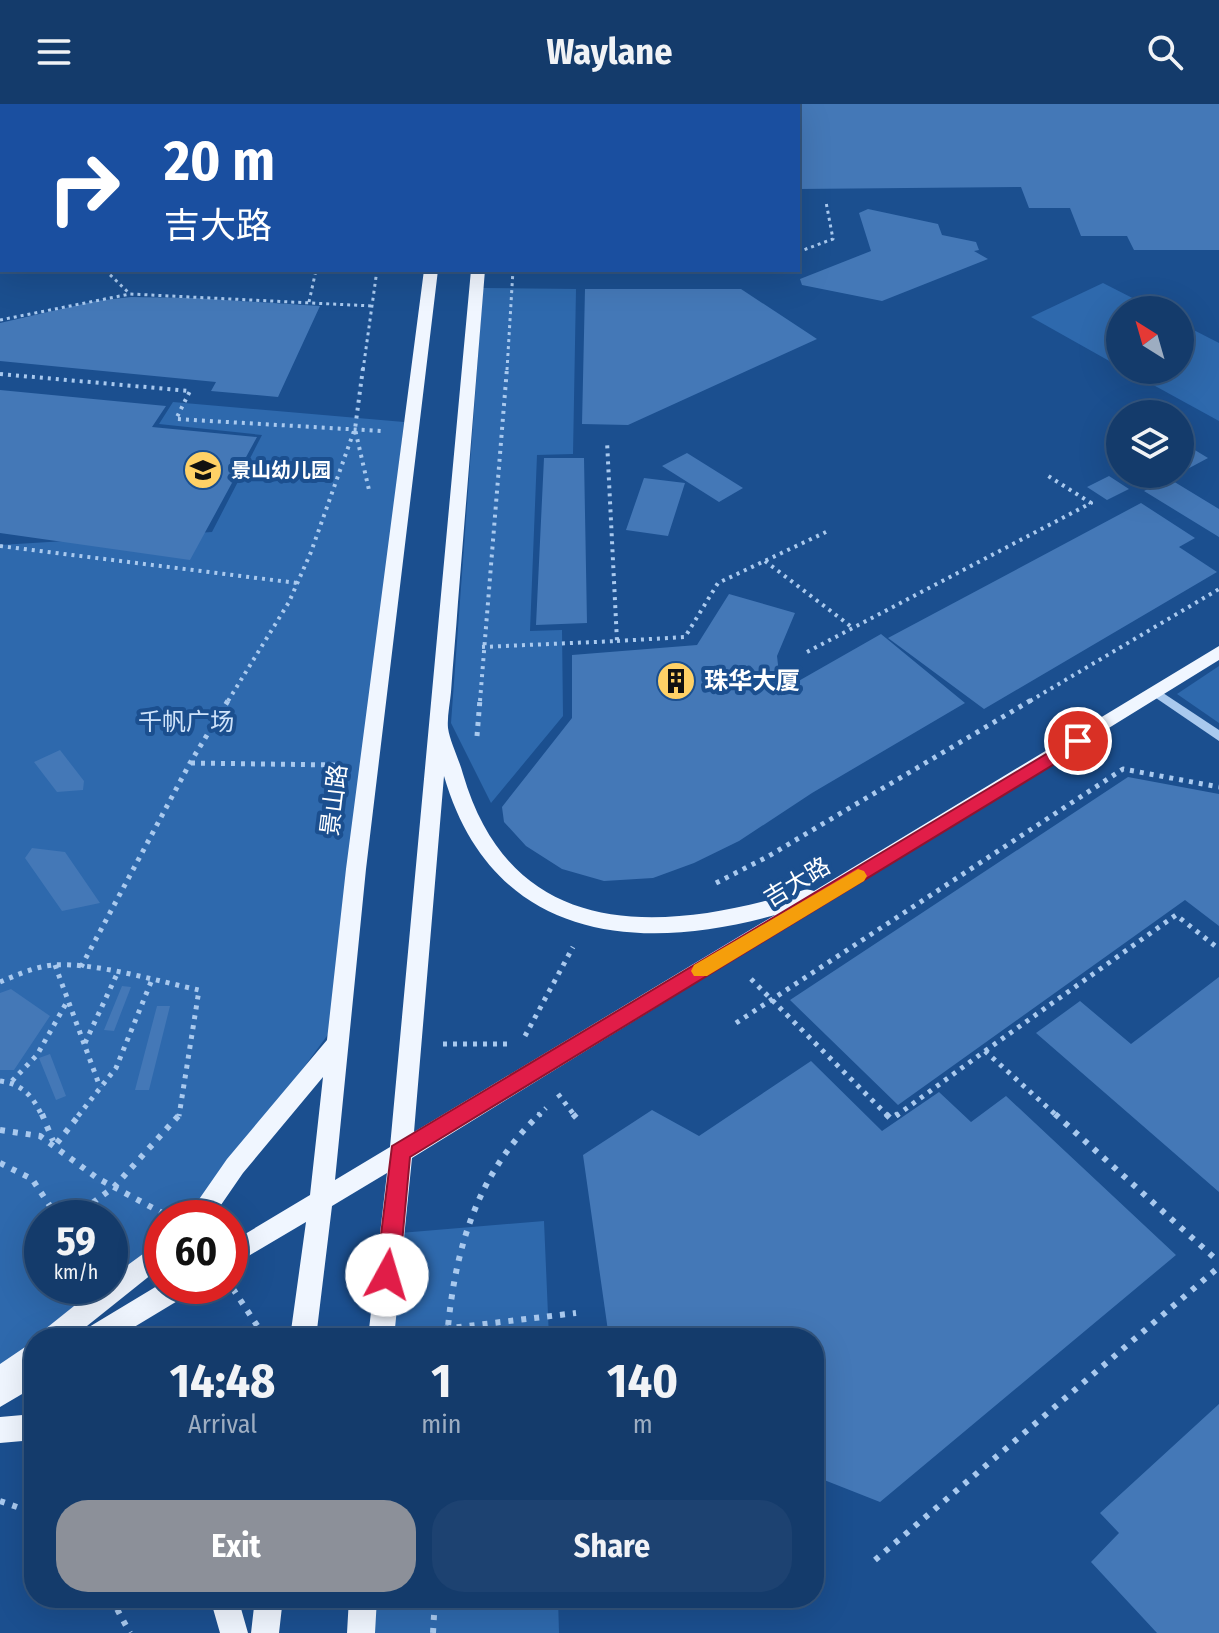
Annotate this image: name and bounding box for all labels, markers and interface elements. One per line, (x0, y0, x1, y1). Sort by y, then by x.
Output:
icon: menu (32, 30, 76, 74)
text: Waylane (547, 30, 672, 74)
icon: search (1143, 30, 1187, 74)
text: 20 m (164, 128, 275, 195)
icon: right (32, 136, 136, 240)
text: 吉大路 (164, 204, 272, 248)
north arrow (1106, 296, 1194, 384)
map controls (1106, 296, 1194, 488)
button: layers (1106, 400, 1194, 488)
school or university icon: 景山幼儿园 (182, 449, 224, 491)
place label: 景山幼儿园 (231, 458, 331, 482)
building icon: 珠华大厦 (655, 660, 697, 702)
place label: 珠华大厦 (704, 667, 800, 695)
pin (1044, 707, 1112, 775)
park label: 千帆广场 (138, 708, 234, 736)
icon: arrive (1056, 719, 1100, 763)
street label: 景山路 (316, 763, 352, 837)
street label: 吉大路 (759, 851, 835, 913)
speed limit sign: 60 (144, 1200, 248, 1304)
text: 59 (56, 1218, 96, 1266)
position arrow (345, 1233, 429, 1317)
text: km/h (54, 1260, 98, 1284)
text: 14:48 (170, 1352, 275, 1410)
text: 1 (431, 1352, 451, 1410)
text: 140 (607, 1352, 678, 1410)
text: Arrival (188, 1409, 257, 1440)
text: min (421, 1409, 461, 1440)
text: m (633, 1409, 653, 1440)
button: Exit (56, 1500, 416, 1592)
button: Share (432, 1500, 792, 1592)

